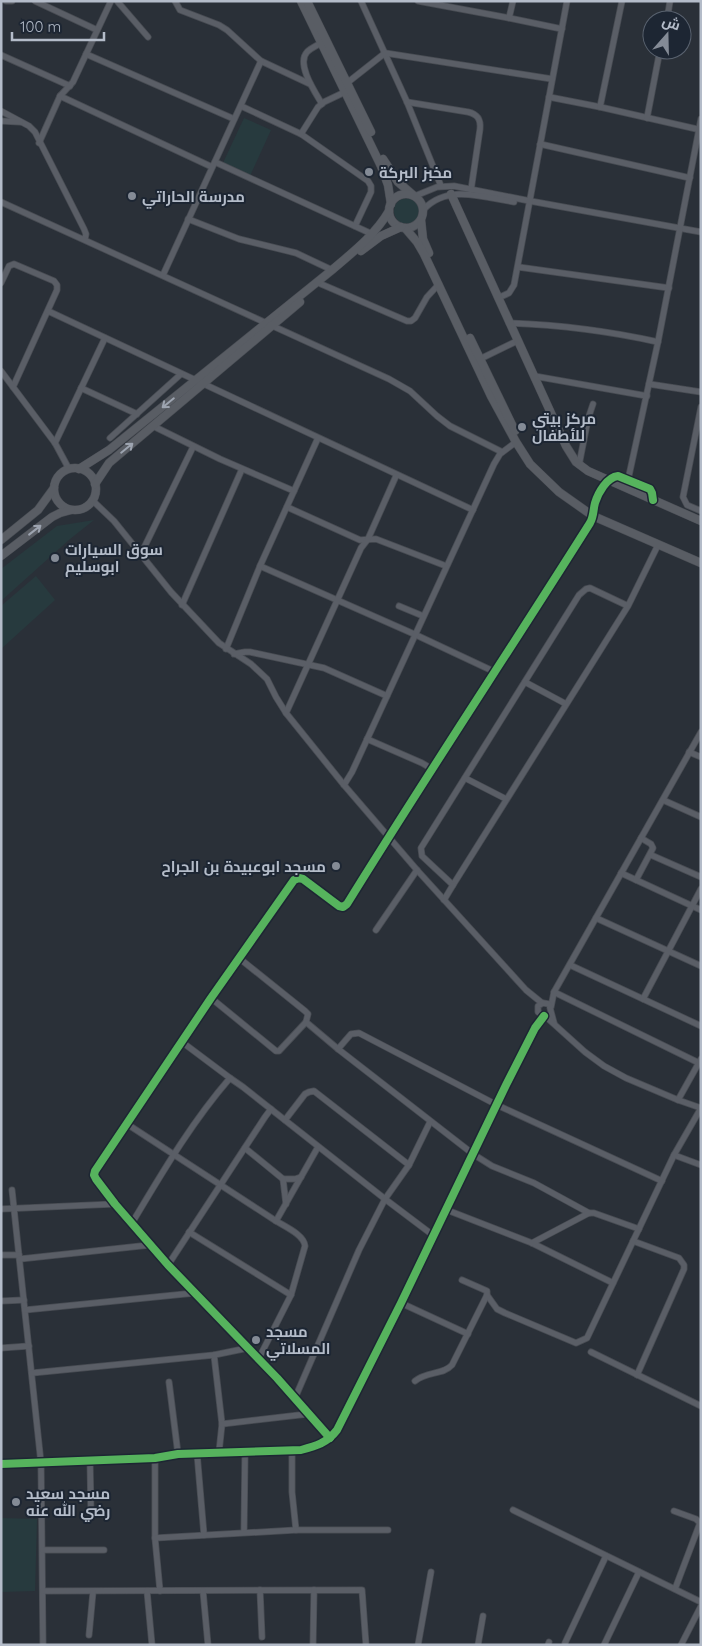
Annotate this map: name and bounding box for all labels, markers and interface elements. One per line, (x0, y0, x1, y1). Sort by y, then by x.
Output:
scale bar (12, 10, 105, 42)
north arrow (642, 10, 692, 60)
text: ش (660, 11, 683, 34)
text: 100 m (20, 17, 61, 36)
place label: مخبز البركة (379, 163, 452, 182)
marker: مخبز البركة (363, 166, 375, 178)
place label: مدرسة الحاراتي (142, 187, 245, 209)
marker: مدرسة الحاراتي (126, 190, 138, 202)
one-way arrow (162, 397, 175, 408)
place label: مركز بيتي للأطفال (532, 409, 596, 445)
marker: مركز بيتي للأطفال (516, 421, 528, 433)
one-way arrow (120, 442, 133, 453)
one-way arrow (28, 525, 41, 536)
place label: سوق السيارات ابوسليم (65, 540, 163, 577)
marker: سوق السيارات ابوسليم (49, 552, 61, 564)
place label: مسجد ابوعبيدة بن الجراح (161, 857, 326, 877)
marker: مسجد ابوعبيدة بن الجراح (330, 860, 342, 872)
place label: مسجد المسلاتي (266, 1322, 330, 1361)
marker: مسجد المسلاتي (250, 1334, 262, 1346)
place label: مسجد سعيد رضي الله عنه (26, 1484, 110, 1522)
marker: مسجد سعيد رضي الله عنه (10, 1496, 22, 1508)

